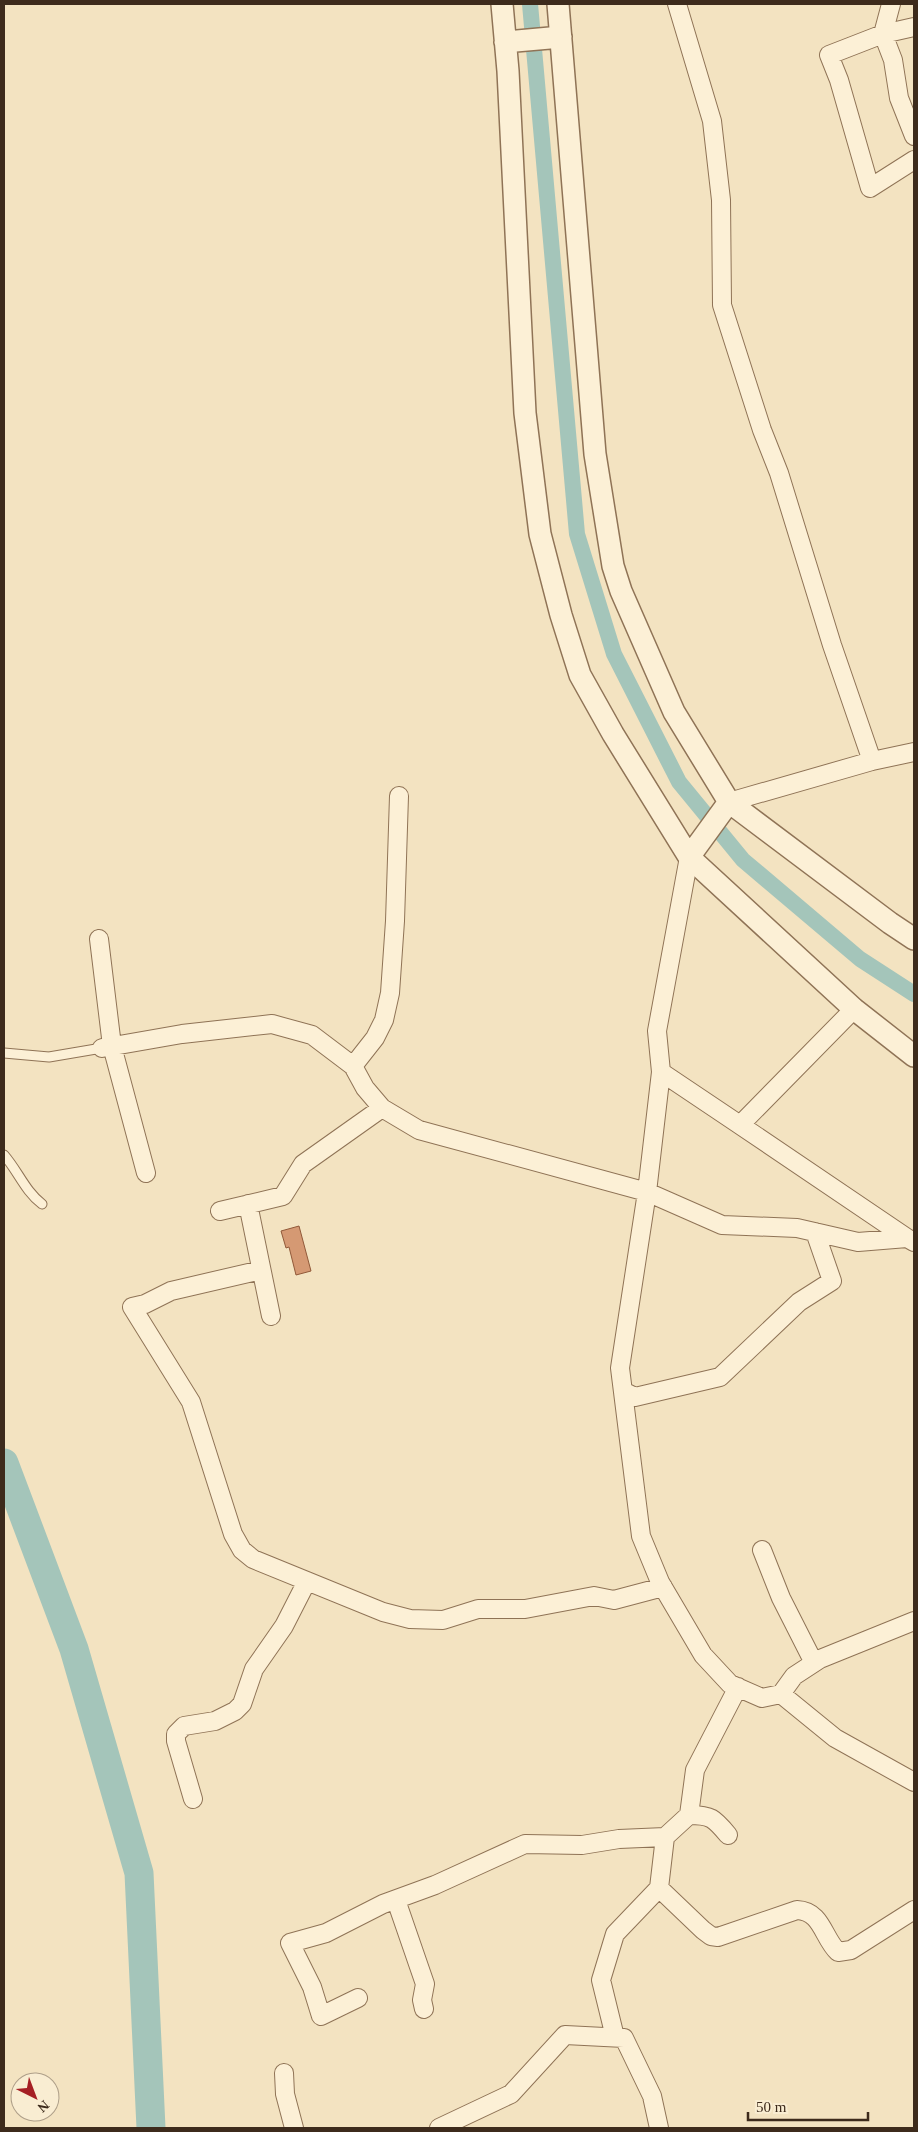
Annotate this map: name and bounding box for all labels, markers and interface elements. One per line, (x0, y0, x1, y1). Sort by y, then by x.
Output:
north arrow (10, 2072, 60, 2122)
scale bar (748, 2090, 868, 2122)
text: N (35, 2097, 52, 2115)
text: 50 m (756, 2099, 787, 2115)

